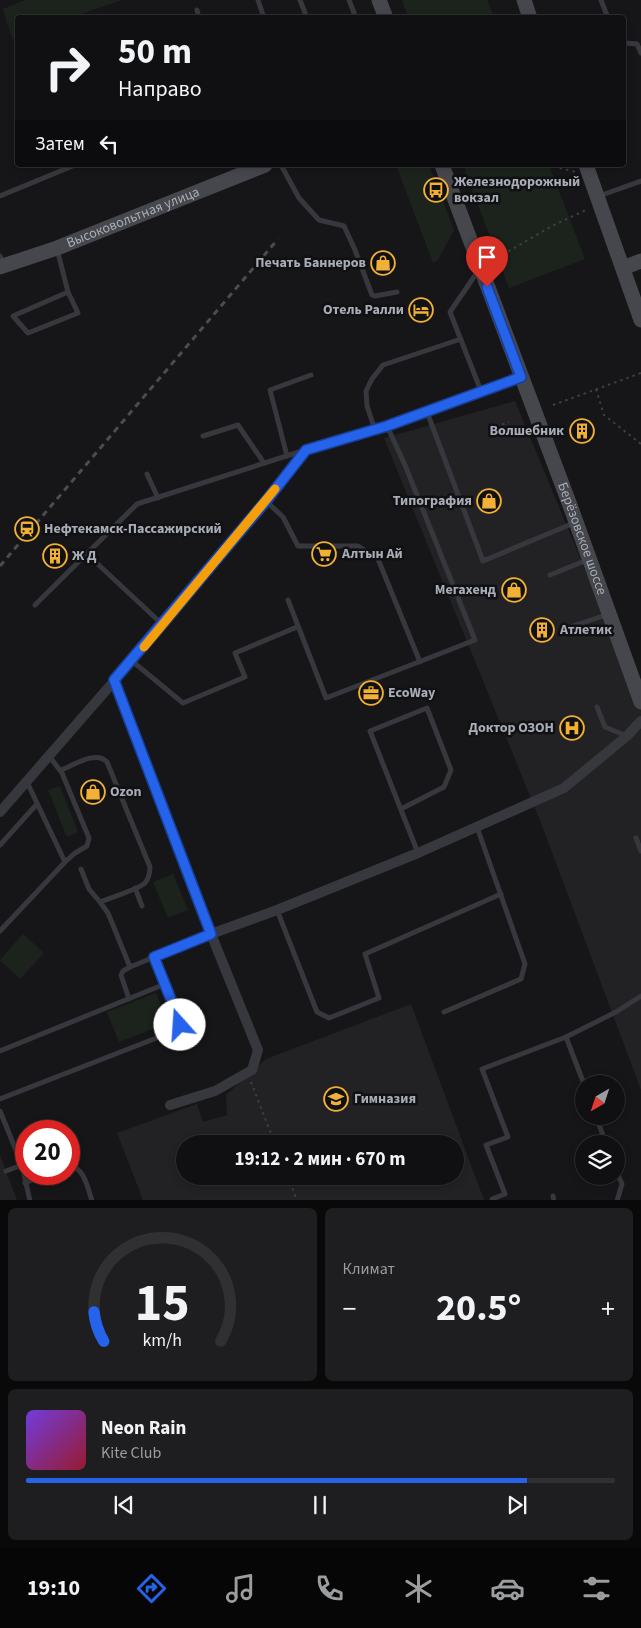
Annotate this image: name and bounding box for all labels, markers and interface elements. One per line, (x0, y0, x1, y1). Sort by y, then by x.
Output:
text: 50 m (118, 27, 192, 77)
icon: right (35, 35, 100, 100)
text: Направо (118, 73, 202, 105)
icon: left (95, 130, 123, 158)
text: Затем (35, 131, 85, 158)
place label: Железнодорожный вокзал (454, 172, 580, 208)
bus stop icon: Железнодорожный вокзал (423, 177, 449, 203)
street label: Высоковольтная улица (64, 182, 203, 253)
pin (466, 236, 508, 287)
icon: arrive (473, 243, 501, 271)
shop icon: Печать Баннеров (370, 250, 396, 276)
place label: Печать Баннеров (255, 253, 366, 273)
hotel icon: Отель Ралли (408, 297, 434, 323)
place label: Отель Ралли (323, 300, 404, 320)
building icon: Волшебник (569, 418, 595, 444)
place label: Волшебник (489, 421, 564, 441)
street label: Берёзовское шоссе (552, 479, 612, 598)
shop icon: Типография (476, 488, 502, 514)
place label: Типография (393, 491, 472, 511)
station icon: Нефтекамск-Пассажирский (14, 516, 40, 542)
place label: Нефтекамск-Пассажирский (44, 519, 222, 539)
supermarket icon: Алтын Ай (311, 541, 337, 567)
building icon: Ж Д (42, 543, 68, 569)
place label: Алтын Ай (341, 544, 403, 564)
place label: Ж Д (72, 546, 97, 566)
shop icon: Мегахенд (501, 577, 527, 603)
place label: Мегахенд (435, 580, 497, 600)
building icon: Атлетик (529, 617, 555, 643)
place label: Атлетик (559, 620, 612, 640)
office icon: EcoWay (358, 680, 384, 706)
place label: EcoWay (388, 683, 436, 703)
hospital icon: Доктор ОЗОН (559, 715, 585, 741)
place label: Доктор ОЗОН (468, 718, 554, 738)
shop icon: Ozon (80, 779, 106, 805)
place label: Ozon (110, 782, 141, 802)
position arrow (153, 998, 205, 1050)
north arrow (575, 1075, 625, 1125)
map controls (575, 1075, 625, 1185)
school or university icon: Гимназия (323, 1086, 349, 1112)
place label: Гимназия (354, 1089, 416, 1109)
speed limit sign: 20 (15, 1120, 80, 1185)
button: layers (575, 1135, 625, 1185)
text: 19:12 · 2 мин · 670 m (234, 1146, 406, 1173)
text: Климат (343, 1258, 395, 1280)
text: 15 (135, 1267, 190, 1341)
text: 20.5° (436, 1281, 521, 1335)
text: − (343, 1289, 356, 1329)
text: + (601, 1289, 615, 1329)
text: km/h (142, 1328, 182, 1353)
text: Neon Rain (101, 1415, 186, 1442)
text: Kite Club (101, 1442, 161, 1464)
icon: previous (110, 1491, 138, 1519)
icon: pause (306, 1491, 334, 1519)
icon: next (503, 1491, 531, 1519)
icon: directions (134, 1571, 169, 1606)
icon: music (223, 1571, 258, 1606)
icon: phone (312, 1571, 347, 1606)
icon: climate (401, 1571, 436, 1606)
icon: car (490, 1571, 525, 1606)
icon: filters (579, 1571, 614, 1606)
text: 19:10 (27, 1572, 80, 1604)

